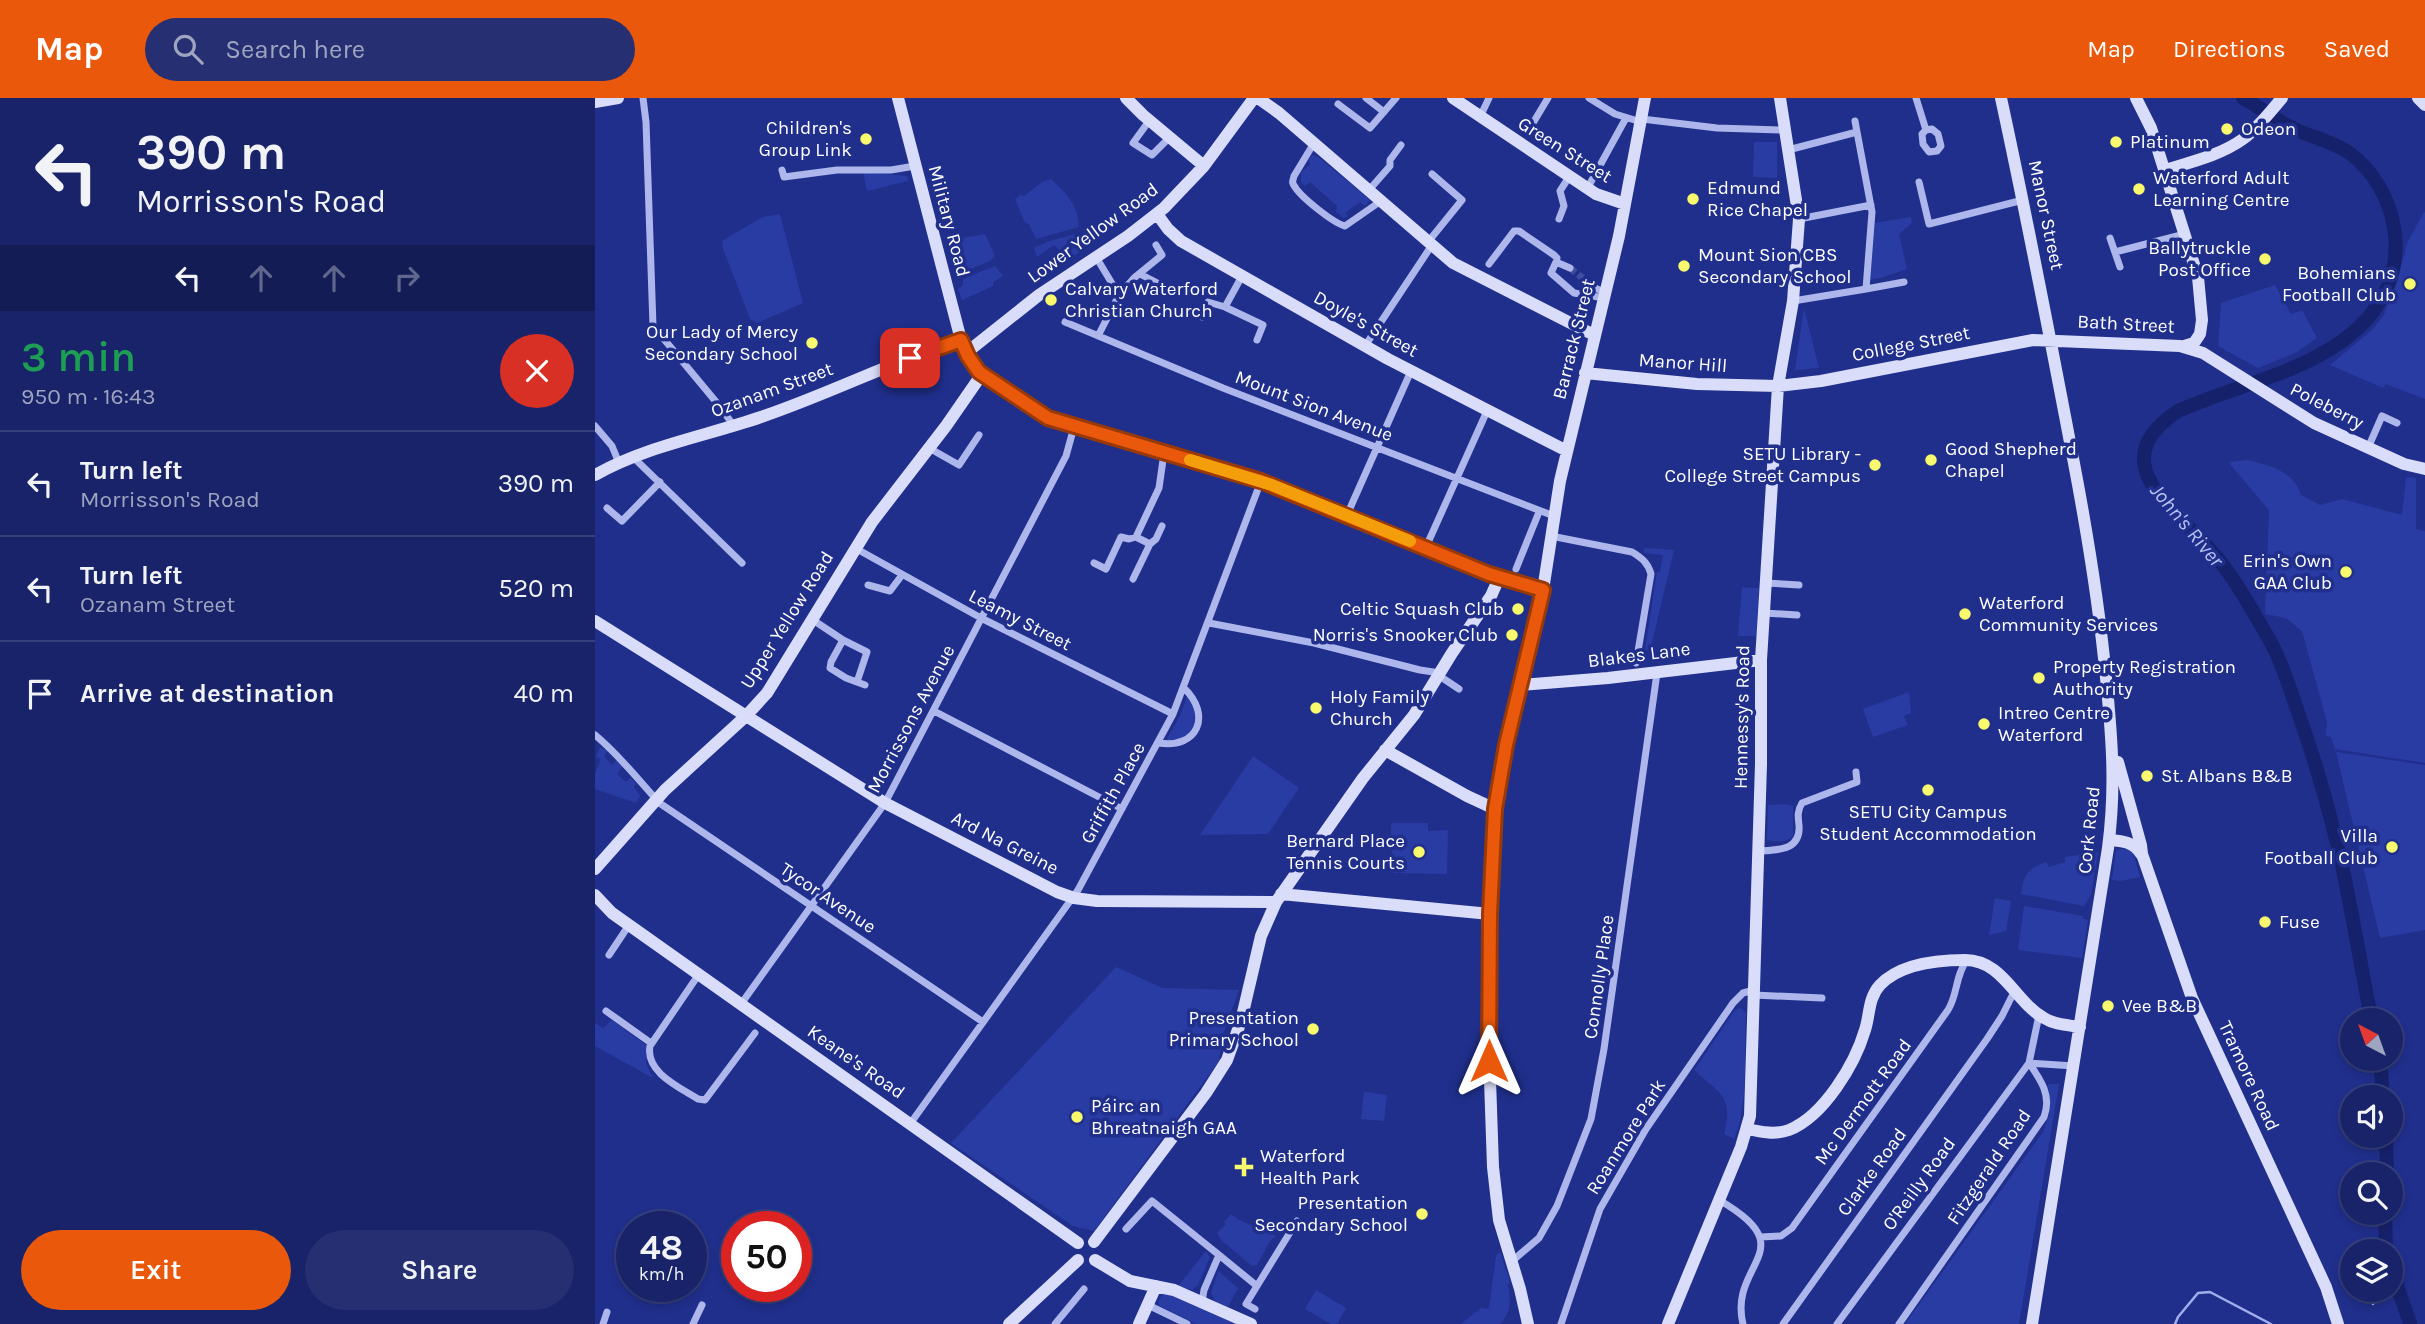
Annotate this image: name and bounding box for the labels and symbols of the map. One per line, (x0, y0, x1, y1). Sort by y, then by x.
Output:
street label: Green Street (1514, 112, 1616, 188)
place label: Children's Group Link (759, 117, 852, 161)
place label: Odeon (2241, 118, 2296, 140)
marker: Odeon (2219, 121, 2235, 137)
marker: Children's Group Link (858, 131, 874, 147)
place label: Platinum (2130, 131, 2210, 153)
marker: Platinum (2108, 134, 2124, 150)
street label: Manor Street (2024, 158, 2068, 272)
street label: Military Road (924, 163, 974, 279)
place label: Waterford Adult Learning Centre (2153, 167, 2289, 211)
place label: Edmund Rice Chapel (1707, 177, 1808, 221)
street label: Lower Yellow Road (1023, 178, 1163, 288)
marker: Waterford Adult Learning Centre (2131, 181, 2147, 197)
marker: Edmund Rice Chapel (1685, 191, 1701, 207)
place label: Ballytruckle Post Office (2148, 237, 2251, 281)
place label: Mount Sion CBS Secondary School (1698, 244, 1852, 288)
marker: Ballytruckle Post Office (2257, 251, 2273, 267)
marker: Mount Sion CBS Secondary School (1676, 258, 1692, 274)
place label: Bohemians Football Club (2282, 262, 2396, 306)
street label: Barrack Street (1548, 276, 1600, 402)
marker: Bohemians Football Club (2402, 276, 2418, 292)
place label: Calvary Waterford Christian Church (1065, 278, 1218, 322)
street label: Doyle's Street (1310, 286, 1422, 362)
marker: Calvary Waterford Christian Church (1043, 292, 1059, 308)
street label: Bath Street (2077, 310, 2175, 338)
place label: Our Lady of Mercy Secondary School (644, 321, 798, 365)
street label: College Street (1850, 322, 1972, 366)
pin (880, 328, 940, 388)
marker: Our Lady of Mercy Secondary School (804, 335, 820, 351)
street label: Manor Hill (1638, 349, 1728, 377)
street label: Ozanam Street (708, 358, 836, 422)
street label: Mount Sion Avenue (1232, 366, 1396, 446)
street label: Poleberry (2287, 378, 2368, 434)
place label: Good Shepherd Chapel (1945, 438, 2077, 482)
place label: SETU Library - College Street Campus (1664, 443, 1861, 487)
marker: Good Shepherd Chapel (1923, 452, 1939, 468)
marker: SETU Library - College Street Campus (1867, 457, 1883, 473)
water label: John's River (2145, 478, 2229, 572)
street label: Upper Yellow Road (736, 547, 838, 693)
place label: Erin's Own GAA Club (2243, 550, 2332, 594)
marker: Erin's Own GAA Club (2338, 564, 2354, 580)
street label: Leamy Street (965, 585, 1075, 655)
place label: Waterford Community Services (1979, 592, 2159, 636)
place label: Celtic Squash Club (1340, 598, 1504, 620)
marker: Celtic Squash Club (1510, 601, 1526, 617)
marker: Waterford Community Services (1957, 606, 1973, 622)
place label: Norris's Snooker Club (1313, 624, 1498, 646)
marker: Norris's Snooker Club (1504, 627, 1520, 643)
street label: Blakes Lane (1586, 638, 1692, 672)
street label: Morrissons Avenue (863, 641, 959, 797)
street label: Hennessy's Road (1730, 645, 1754, 789)
place label: Property Registration Authority (2053, 656, 2236, 700)
marker: Property Registration Authority (2031, 670, 2047, 686)
place label: Holy Family Church (1330, 686, 1429, 730)
marker: Holy Family Church (1308, 700, 1324, 716)
place label: Intreo Centre Waterford (1998, 702, 2110, 746)
marker: Intreo Centre Waterford (1976, 716, 1992, 732)
street label: Griffith Place (1076, 738, 1150, 848)
place label: St. Albans B&B (2161, 765, 2292, 787)
marker: St. Albans B&B (2139, 768, 2155, 784)
marker: SETU City Campus Student Accommodation (1920, 782, 1936, 798)
street label: Cork Road (2073, 785, 2105, 875)
place label: SETU City Campus Student Accommodation (1819, 801, 2037, 845)
street label: Ard Na Greine (948, 807, 1062, 879)
place label: Villa Football Club (2264, 825, 2378, 869)
place label: Bernard Place Tennis Courts (1286, 830, 1405, 874)
marker: Villa Football Club (2384, 839, 2400, 855)
marker: Bernard Place Tennis Courts (1411, 844, 1427, 860)
street label: Tycor Avenue (776, 858, 880, 938)
place label: Fuse (2279, 911, 2320, 933)
street label: Connolly Place (1579, 913, 1619, 1041)
marker: Fuse (2257, 914, 2273, 930)
place label: Vee B&B (2122, 995, 2197, 1017)
marker: Vee B&B (2100, 998, 2116, 1014)
place label: Presentation Primary School (1169, 1007, 1299, 1051)
north arrow (2340, 1008, 2403, 1071)
street label: Tramore Road (2214, 1018, 2284, 1134)
street label: Keane's Road (803, 1020, 909, 1104)
marker: Presentation Primary School (1305, 1021, 1321, 1037)
position arrow (1452, 1024, 1526, 1098)
street label: Mc Dermott Road (1810, 1035, 1916, 1169)
street label: Roanmore Park (1582, 1075, 1670, 1199)
place label: Páirc an Bhreatnaigh GAA (1091, 1095, 1237, 1139)
street label: Fitzgerald Road (1942, 1105, 2036, 1229)
marker: Páirc an Bhreatnaigh GAA (1069, 1109, 1085, 1125)
street label: Clarke Road (1833, 1124, 1911, 1220)
street label: O'Reilly Road (1878, 1133, 1960, 1235)
place label: Waterford Health Park (1260, 1145, 1360, 1189)
marker: Waterford Health Park (1234, 1157, 1254, 1177)
place label: Presentation Secondary School (1254, 1192, 1408, 1236)
marker: Presentation Secondary School (1414, 1206, 1430, 1222)
speed limit sign: 50 (721, 1211, 812, 1302)

